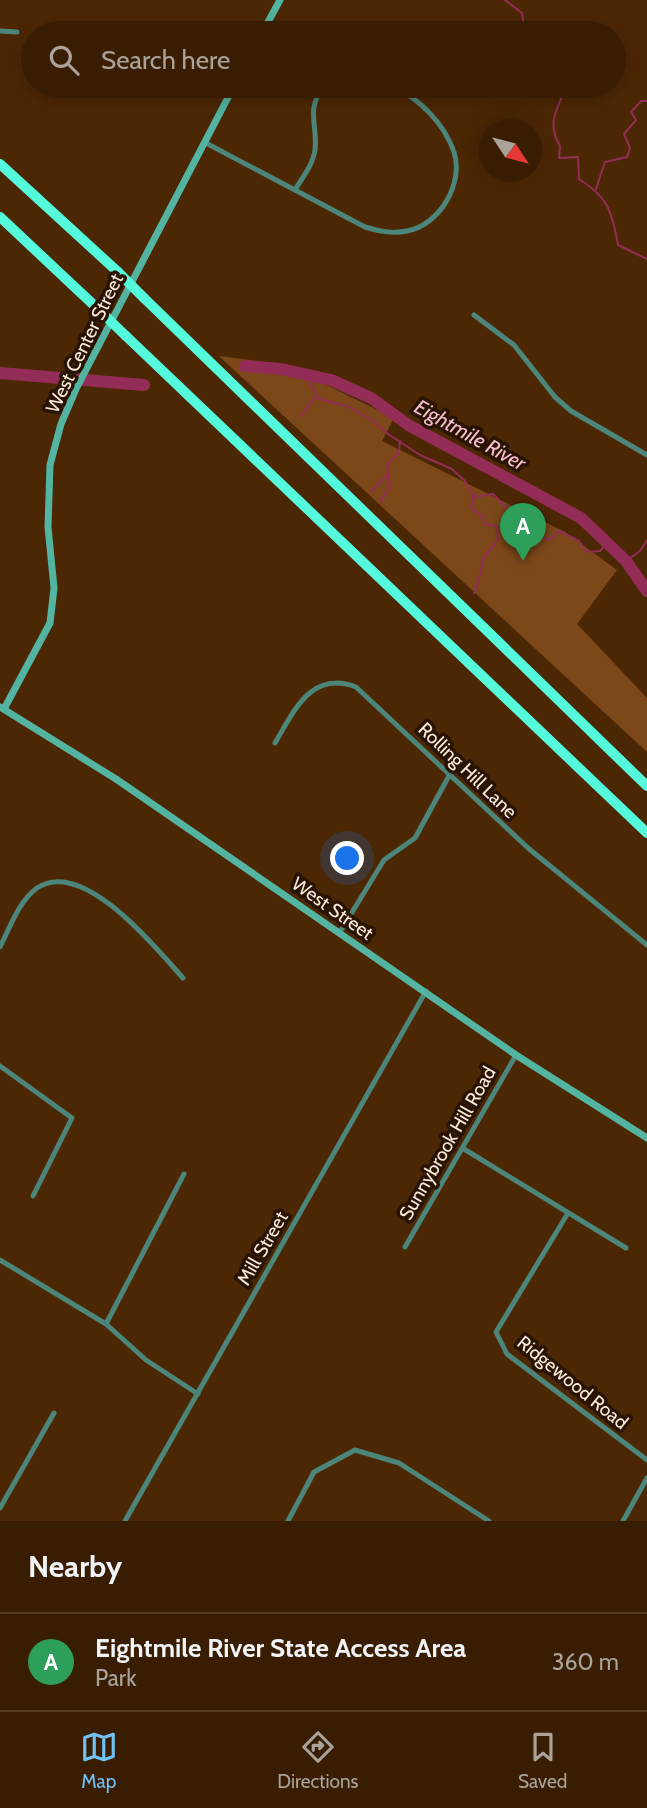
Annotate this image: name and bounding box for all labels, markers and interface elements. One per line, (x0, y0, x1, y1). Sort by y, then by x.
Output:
search box (21, 21, 626, 98)
icon: search (45, 41, 83, 79)
text: Search here (101, 44, 230, 76)
north arrow (479, 119, 542, 182)
street label: West Center Street (41, 269, 128, 417)
water label: Eightmile River (410, 394, 532, 476)
pin: A (500, 503, 546, 561)
street label: Rolling Hill Lane (413, 717, 522, 823)
your location (330, 841, 364, 875)
street label: West Street (287, 872, 378, 945)
street label: Sunnybrook Hill Road (394, 1062, 501, 1224)
street label: Mill Street (232, 1207, 293, 1289)
street label: Ridgewood Road (513, 1331, 633, 1434)
text: Nearby (28, 1548, 122, 1585)
text: Eightmile River State Access Area (95, 1632, 466, 1664)
text: A (44, 1648, 58, 1676)
text: 360 m (552, 1648, 619, 1676)
text: Park (95, 1664, 136, 1692)
tab: Map (80, 1728, 118, 1793)
tab: Directions (277, 1728, 358, 1793)
tab: Saved (518, 1728, 567, 1793)

